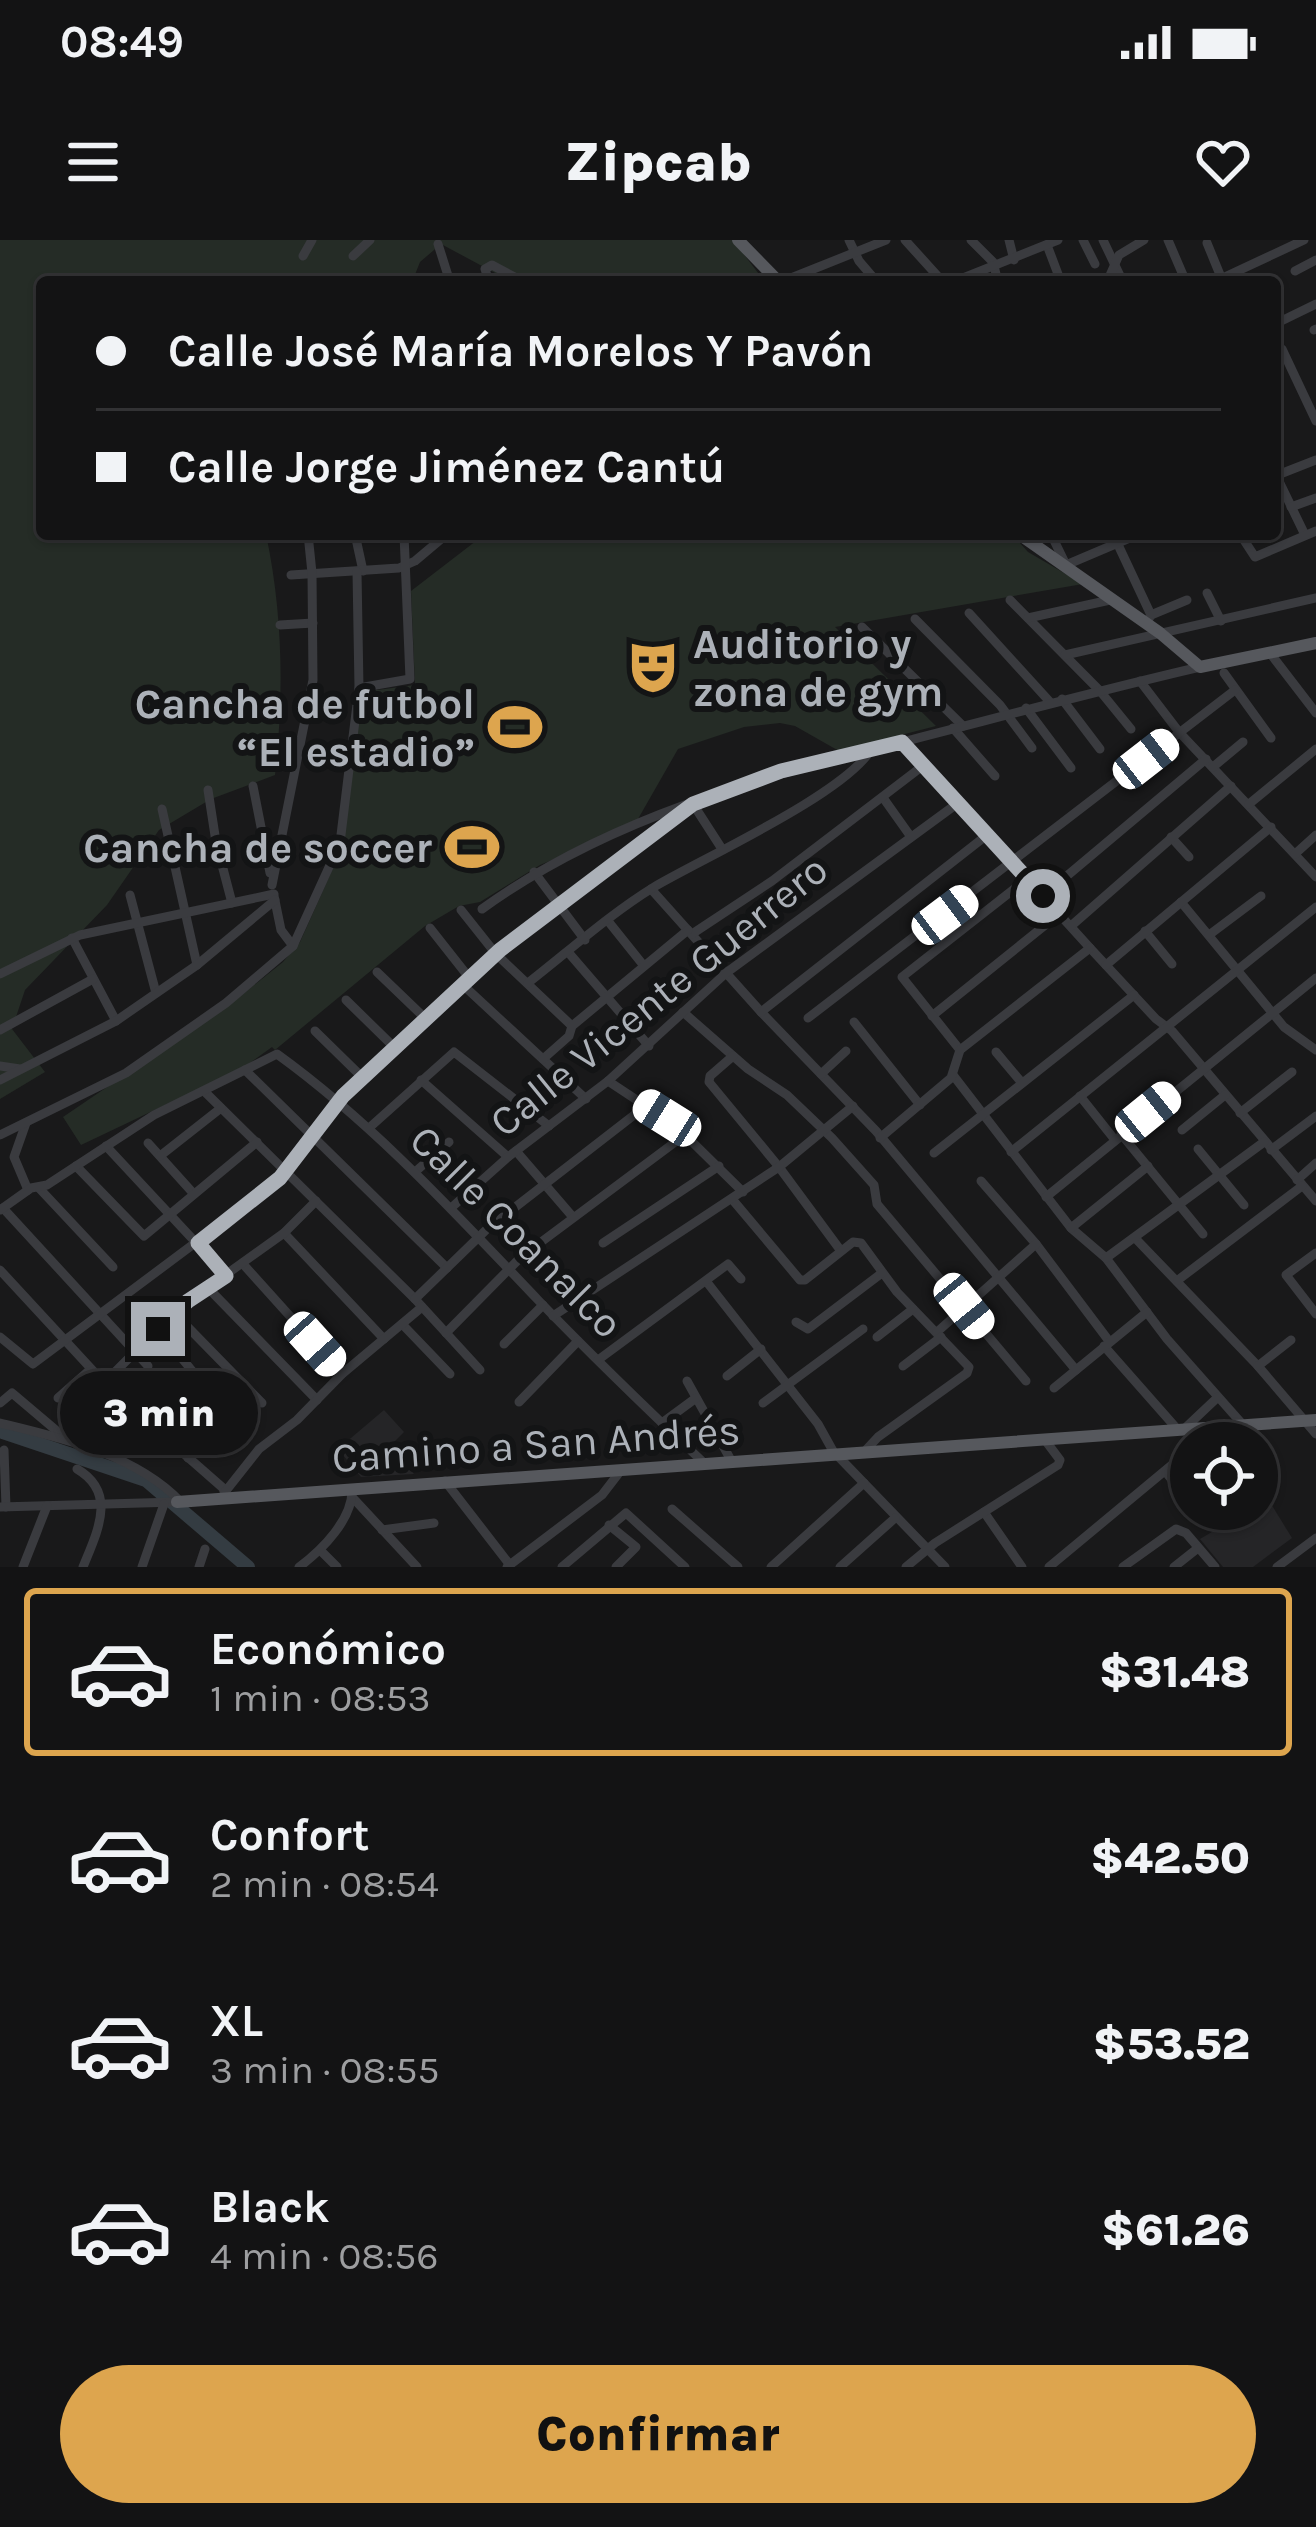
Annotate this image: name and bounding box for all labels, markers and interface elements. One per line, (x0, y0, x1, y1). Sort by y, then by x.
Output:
text: 08:49 (60, 16, 184, 68)
icon: menu (60, 129, 126, 195)
icon: heart (1190, 129, 1256, 195)
text: Zipcab (564, 130, 752, 194)
text: Calle José María Morelos Y Pavón (168, 325, 873, 377)
text: Calle Jorge Jiménez Cantú (168, 441, 725, 493)
place label: Auditorio y zona de gym (693, 619, 943, 717)
theatre icon: Auditorio y zona de gym (624, 638, 682, 696)
place label: Cancha de futbol “El estadio” (135, 679, 475, 777)
sports icon: Cancha de futbol “El estadio” (486, 698, 544, 756)
car (1107, 723, 1185, 795)
sports icon: Cancha de soccer (443, 818, 501, 876)
place label: Cancha de soccer (83, 823, 433, 873)
street label: Calle Vicente Guerrero (480, 844, 838, 1147)
route start (1016, 869, 1070, 923)
car (905, 879, 985, 951)
car (1109, 1075, 1187, 1149)
car (627, 1084, 707, 1152)
street label: Calle Coanalco (399, 1115, 633, 1349)
car (927, 1267, 1001, 1345)
route end (131, 1302, 185, 1356)
car (278, 1305, 352, 1383)
callout: 3 min (59, 1371, 257, 1455)
text: 3 min (103, 1390, 215, 1436)
street label: Camino a San Andrés (330, 1405, 742, 1483)
map controls (1170, 1422, 1278, 1530)
button: locate (1170, 1422, 1278, 1530)
icon: car (66, 1618, 174, 1726)
text: Económico (210, 1623, 446, 1675)
text: $31.48 (1099, 1646, 1250, 1698)
text: 1 min · 08:53 (210, 1675, 430, 1721)
icon: car (66, 1804, 174, 1912)
text: Confort (210, 1809, 369, 1861)
text: $42.50 (1091, 1832, 1250, 1884)
text: 2 min · 08:54 (210, 1861, 439, 1907)
icon: car (66, 1990, 174, 2098)
text: XL (210, 1995, 263, 2047)
text: $53.52 (1093, 2018, 1250, 2070)
text: 3 min · 08:55 (210, 2047, 440, 2093)
icon: car (66, 2176, 174, 2284)
text: Black (210, 2181, 330, 2233)
text: $61.26 (1101, 2204, 1250, 2256)
text: 4 min · 08:56 (210, 2233, 439, 2279)
button: Confirmar (60, 2365, 1256, 2503)

